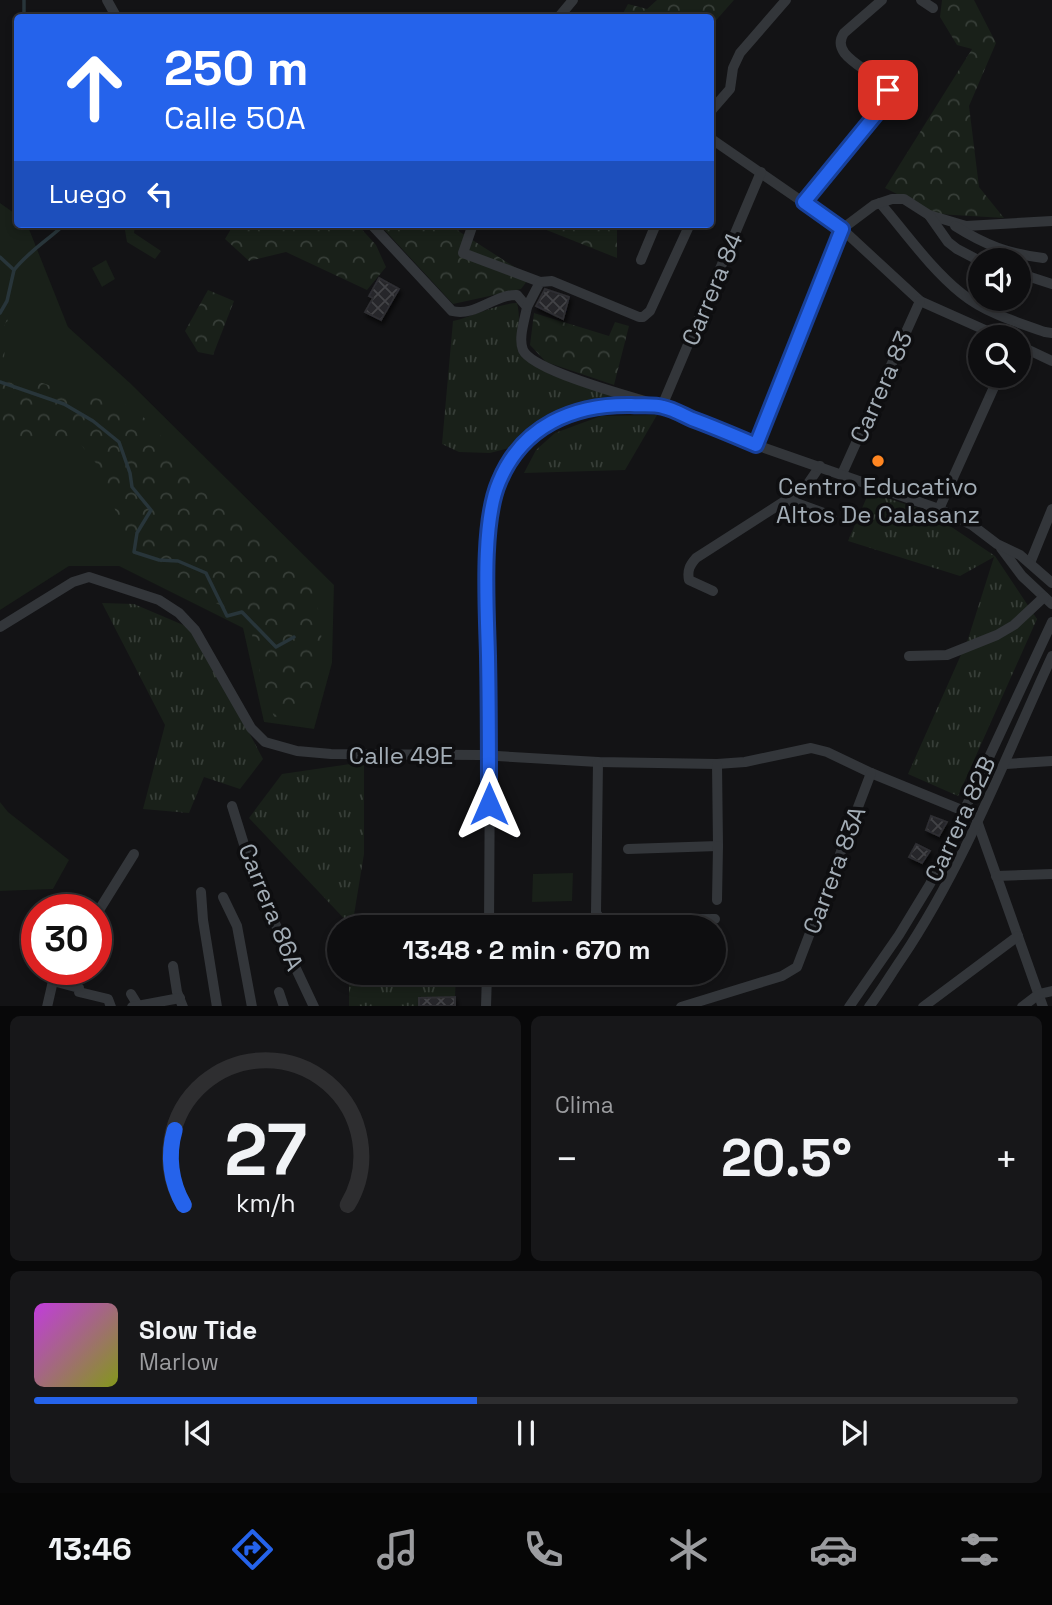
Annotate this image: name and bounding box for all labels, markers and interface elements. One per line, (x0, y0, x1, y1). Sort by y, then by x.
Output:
text: 250 m (164, 37, 309, 99)
icon: ahead (49, 42, 140, 133)
pin (858, 60, 918, 120)
icon: arrive (869, 71, 907, 109)
text: Calle 50A (164, 98, 306, 138)
icon: left (141, 175, 179, 213)
text: Luego (49, 177, 127, 211)
street label: Carrera 84 (674, 228, 750, 350)
map controls (968, 248, 1031, 388)
button: sound (968, 248, 1031, 311)
button: search (968, 325, 1031, 388)
street label: Carrera 83 (843, 326, 919, 448)
marker: Centro Educativo Altos De Calasanz (870, 453, 886, 469)
place label: Centro Educativo Altos De Calasanz (776, 471, 980, 530)
street label: Calle 49E (349, 740, 453, 771)
street label: Carrera 82B (917, 751, 1003, 887)
position arrow (452, 767, 526, 841)
street label: Carrera 83A (795, 802, 873, 938)
street label: Carrera 86A (231, 839, 311, 975)
speed limit sign: 30 (21, 894, 112, 985)
text: 13:48 · 2 min · 670 m (403, 933, 651, 967)
text: Clima (555, 1090, 614, 1120)
text: 27 (224, 1103, 307, 1196)
text: 20.5° (721, 1125, 852, 1191)
text: − (555, 1135, 579, 1183)
text: + (994, 1135, 1018, 1183)
text: km/h (236, 1186, 295, 1218)
text: Slow Tide (139, 1313, 257, 1347)
text: Marlow (139, 1347, 219, 1377)
icon: previous (179, 1414, 217, 1452)
icon: pause (507, 1414, 545, 1452)
icon: next (835, 1414, 873, 1452)
icon: directions (228, 1525, 277, 1574)
icon: music (373, 1525, 422, 1574)
icon: phone (519, 1525, 568, 1574)
icon: climate (664, 1525, 713, 1574)
icon: car (809, 1525, 858, 1574)
icon: filters (955, 1525, 1004, 1574)
text: 13:46 (48, 1529, 132, 1569)

